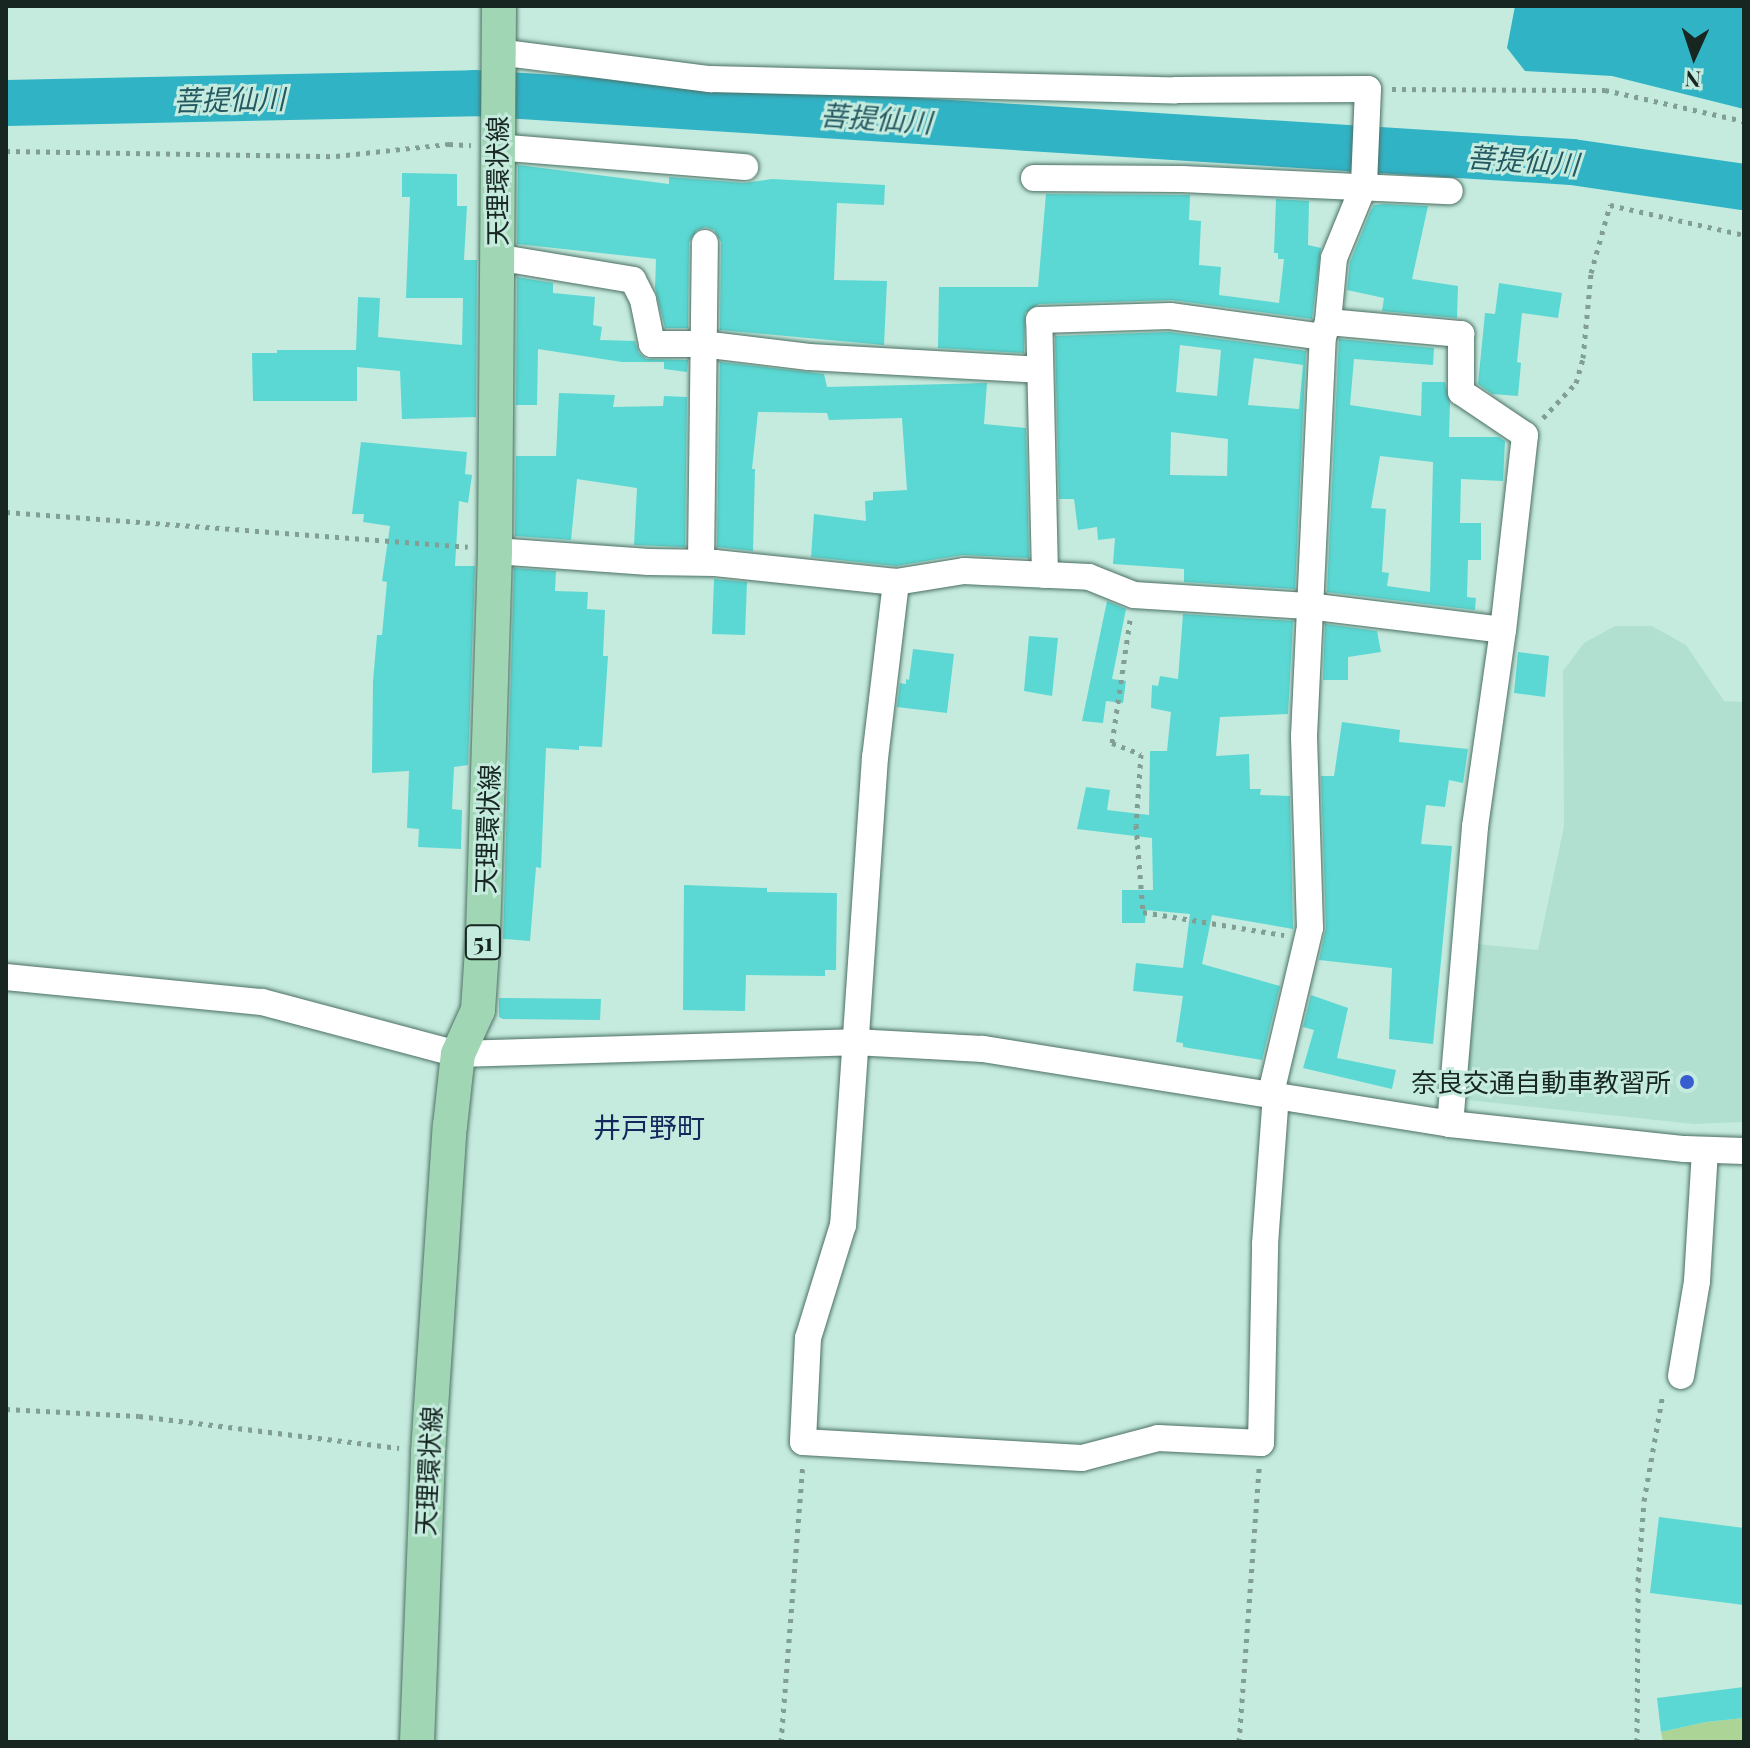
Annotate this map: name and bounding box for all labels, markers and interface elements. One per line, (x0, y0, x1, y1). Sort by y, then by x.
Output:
north arrow (1654, 16, 1734, 96)
text: N (1684, 65, 1701, 95)
water label: 菩提仙川 (173, 81, 285, 117)
water label: 菩提仙川 (819, 97, 933, 139)
street label: 天理環状線 (481, 116, 513, 246)
water label: 菩提仙川 (1466, 139, 1580, 181)
street label: 天理環状線 (469, 763, 505, 895)
road number: 51 (463, 922, 503, 962)
place label: 奈良交通自動車教習所 (1411, 1066, 1671, 1098)
marker: 奈良交通自動車教習所 (1678, 1073, 1696, 1091)
district label: 井戸野町 (593, 1110, 705, 1144)
street label: 天理環状線 (409, 1405, 447, 1537)

